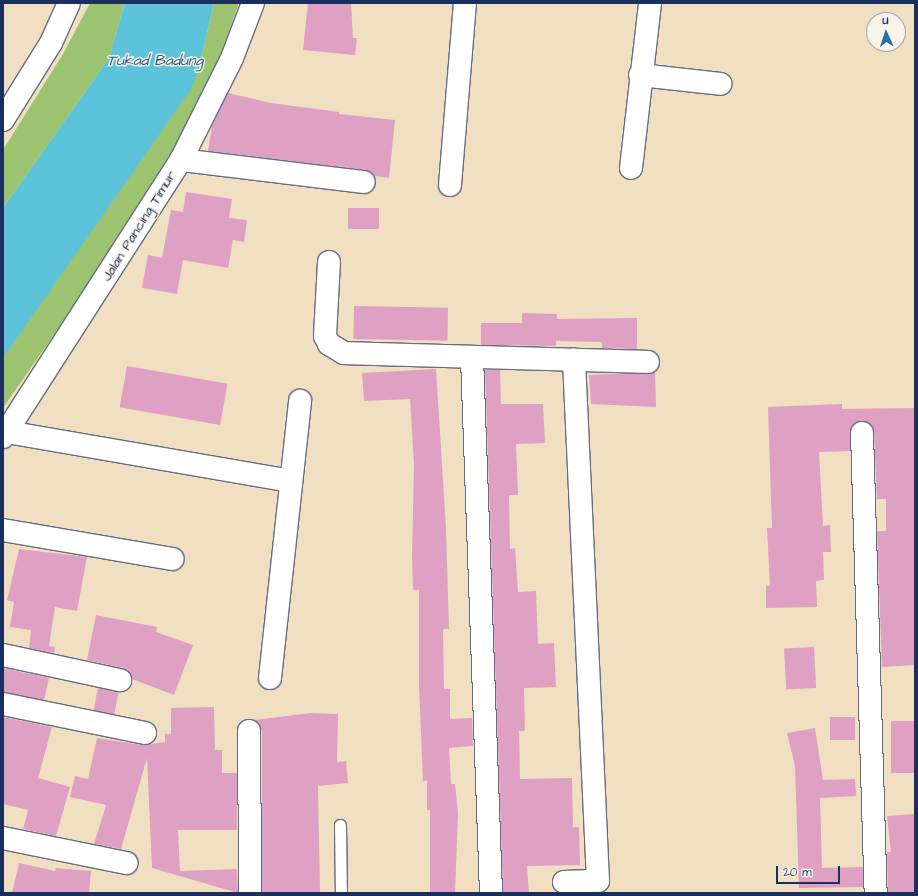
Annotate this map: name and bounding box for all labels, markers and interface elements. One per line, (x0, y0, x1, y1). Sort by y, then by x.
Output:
north arrow (866, 12, 906, 52)
text: U (882, 13, 889, 28)
water label: Tukad Badung (107, 52, 203, 70)
street label: Jalan Pancing Timur (98, 168, 180, 284)
scale bar (778, 858, 842, 884)
text: 20 m (783, 864, 812, 881)

